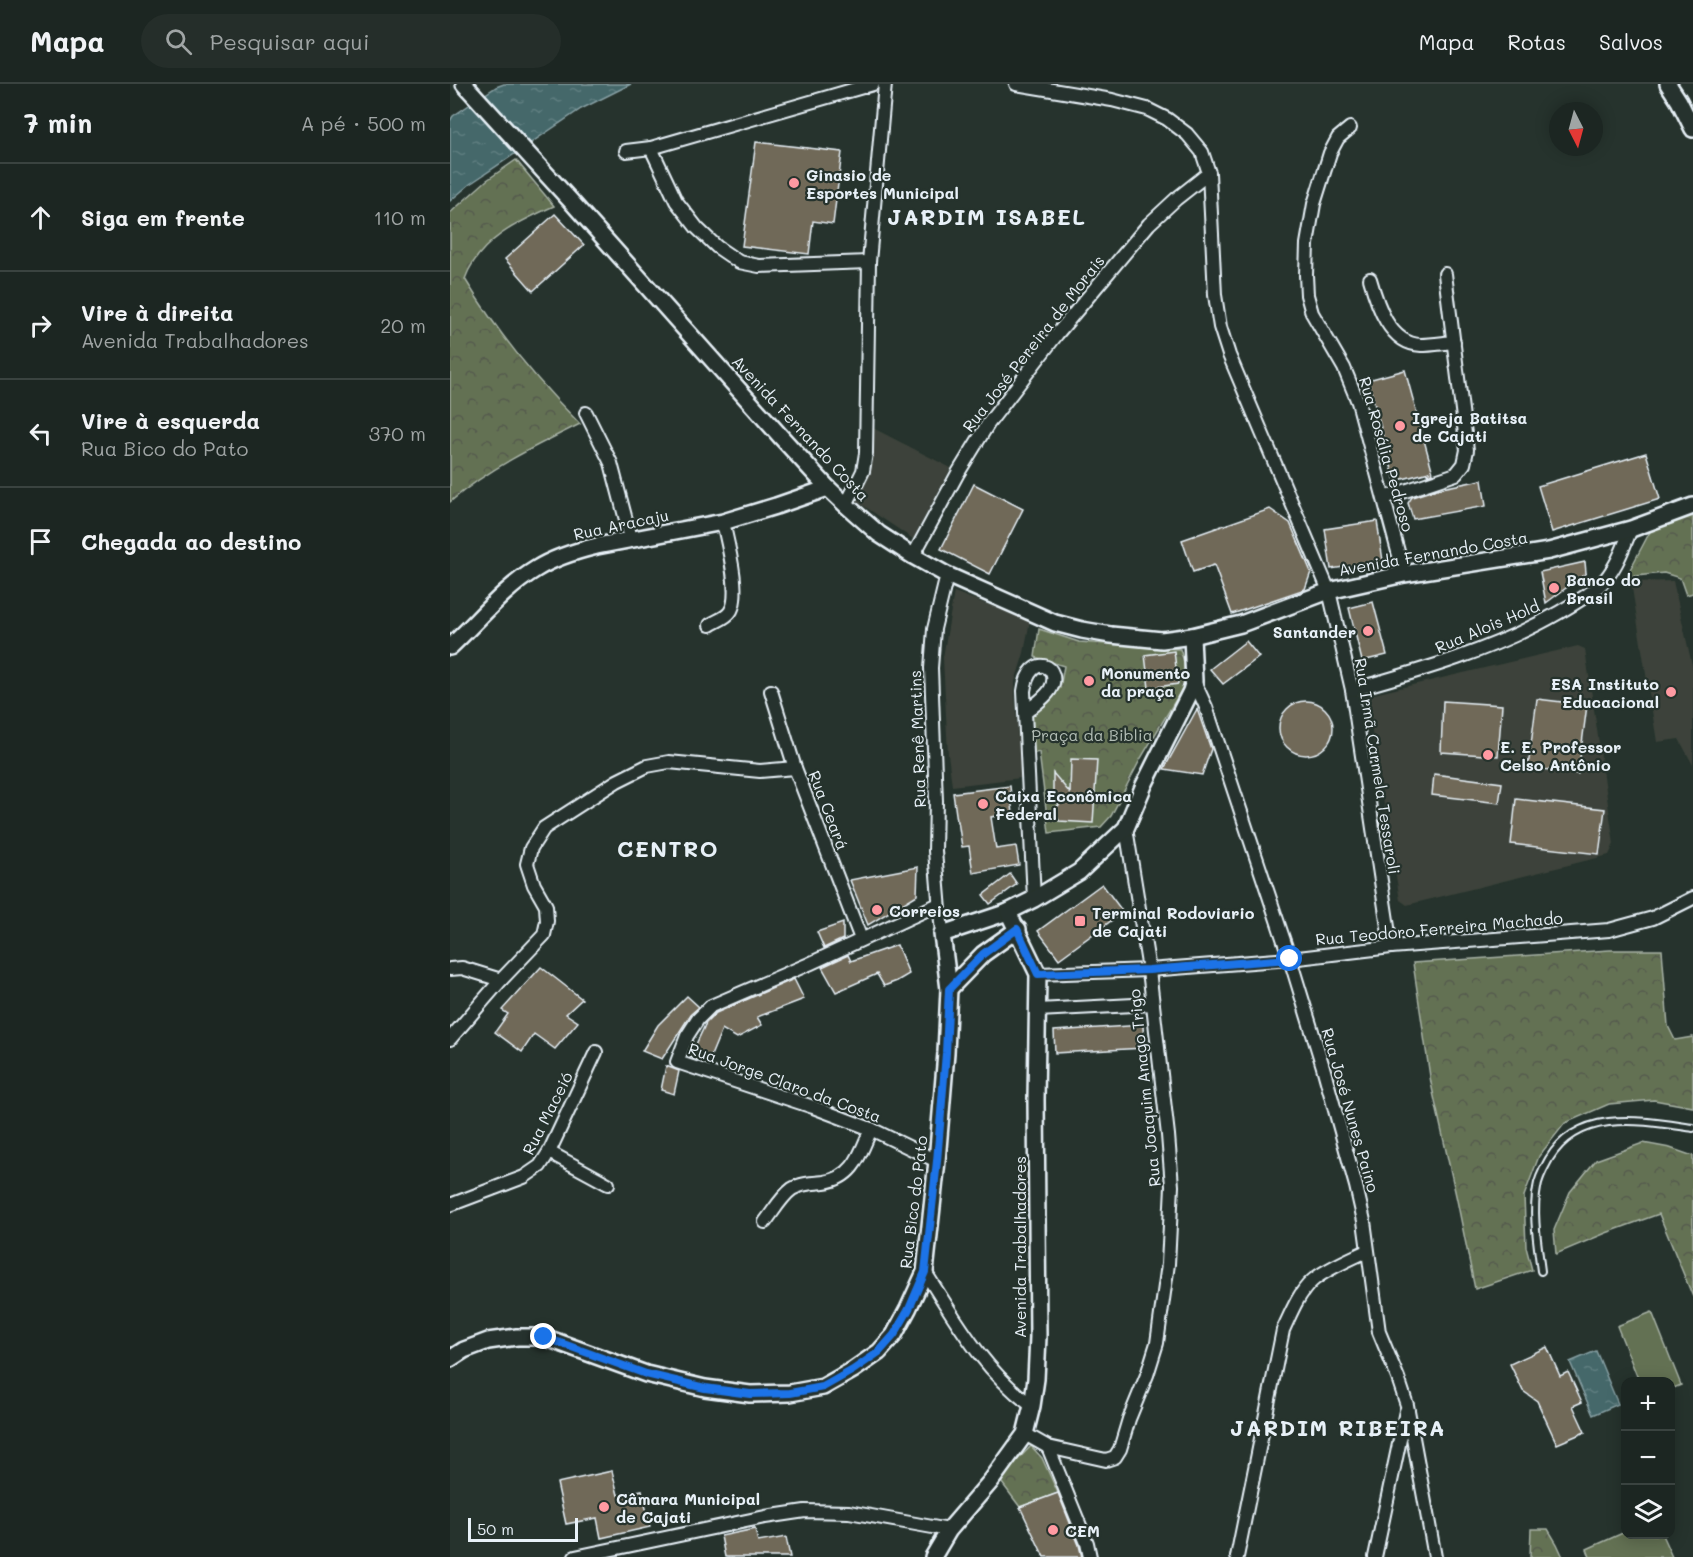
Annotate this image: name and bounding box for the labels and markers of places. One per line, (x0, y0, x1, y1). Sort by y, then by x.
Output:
place label: Ginasio de Esportes Municipal (806, 164, 959, 203)
marker: Ginasio de Esportes Municipal (787, 176, 801, 190)
place label: Igreja Batitsa de Cajati (1412, 407, 1527, 446)
marker: Igreja Batitsa de Cajati (1393, 419, 1407, 433)
place label: Banco do Brasil (1566, 569, 1641, 608)
marker: Banco do Brasil (1547, 581, 1561, 595)
place label: Santander (1273, 621, 1356, 642)
marker: Santander (1361, 624, 1375, 638)
place label: Monumento da praça (1101, 662, 1191, 701)
place label: ESA Instituto Educacional (1551, 673, 1659, 712)
marker: Monumento da praça (1082, 674, 1096, 688)
marker: ESA Instituto Educacional (1664, 685, 1678, 699)
place label: E. E. Professor Celso Antônio (1500, 736, 1621, 775)
marker: E. E. Professor Celso Antônio (1481, 748, 1495, 762)
place label: Caixa Econômica Federal (995, 785, 1132, 824)
marker: Caixa Econômica Federal (976, 797, 990, 811)
place label: Correios (889, 900, 960, 921)
place label: Terminal Rodoviario de Cajati (1092, 902, 1255, 941)
marker: Correios (870, 903, 884, 917)
marker: Terminal Rodoviario de Cajati (1073, 914, 1087, 928)
place label: Câmara Municipal de Cajati (616, 1488, 760, 1527)
marker: Câmara Municipal de Cajati (597, 1500, 611, 1514)
place label: CEM (1065, 1520, 1100, 1541)
marker: CEM (1046, 1523, 1060, 1537)

